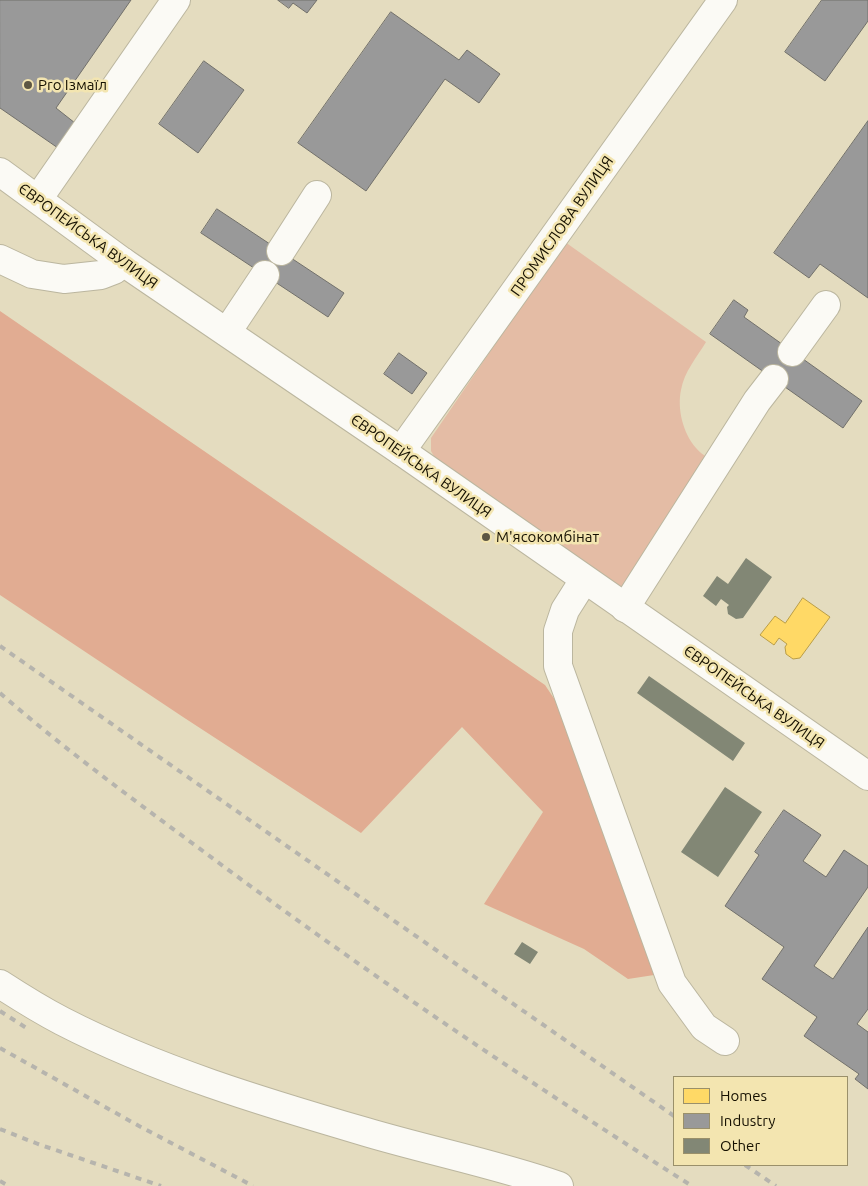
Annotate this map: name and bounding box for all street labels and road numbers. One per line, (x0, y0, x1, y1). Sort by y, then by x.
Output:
street label: ПРОМИСЛОВА ВУЛИЦЯ (507, 152, 617, 300)
street label: ЄВРОПЕЙСЬКА ВУЛИЦЯ (15, 179, 161, 293)
street label: ЄВРОПЕЙСЬКА ВУЛИЦЯ (347, 410, 495, 522)
street label: ЄВРОПЕЙСЬКА ВУЛИЦЯ (680, 641, 828, 753)

